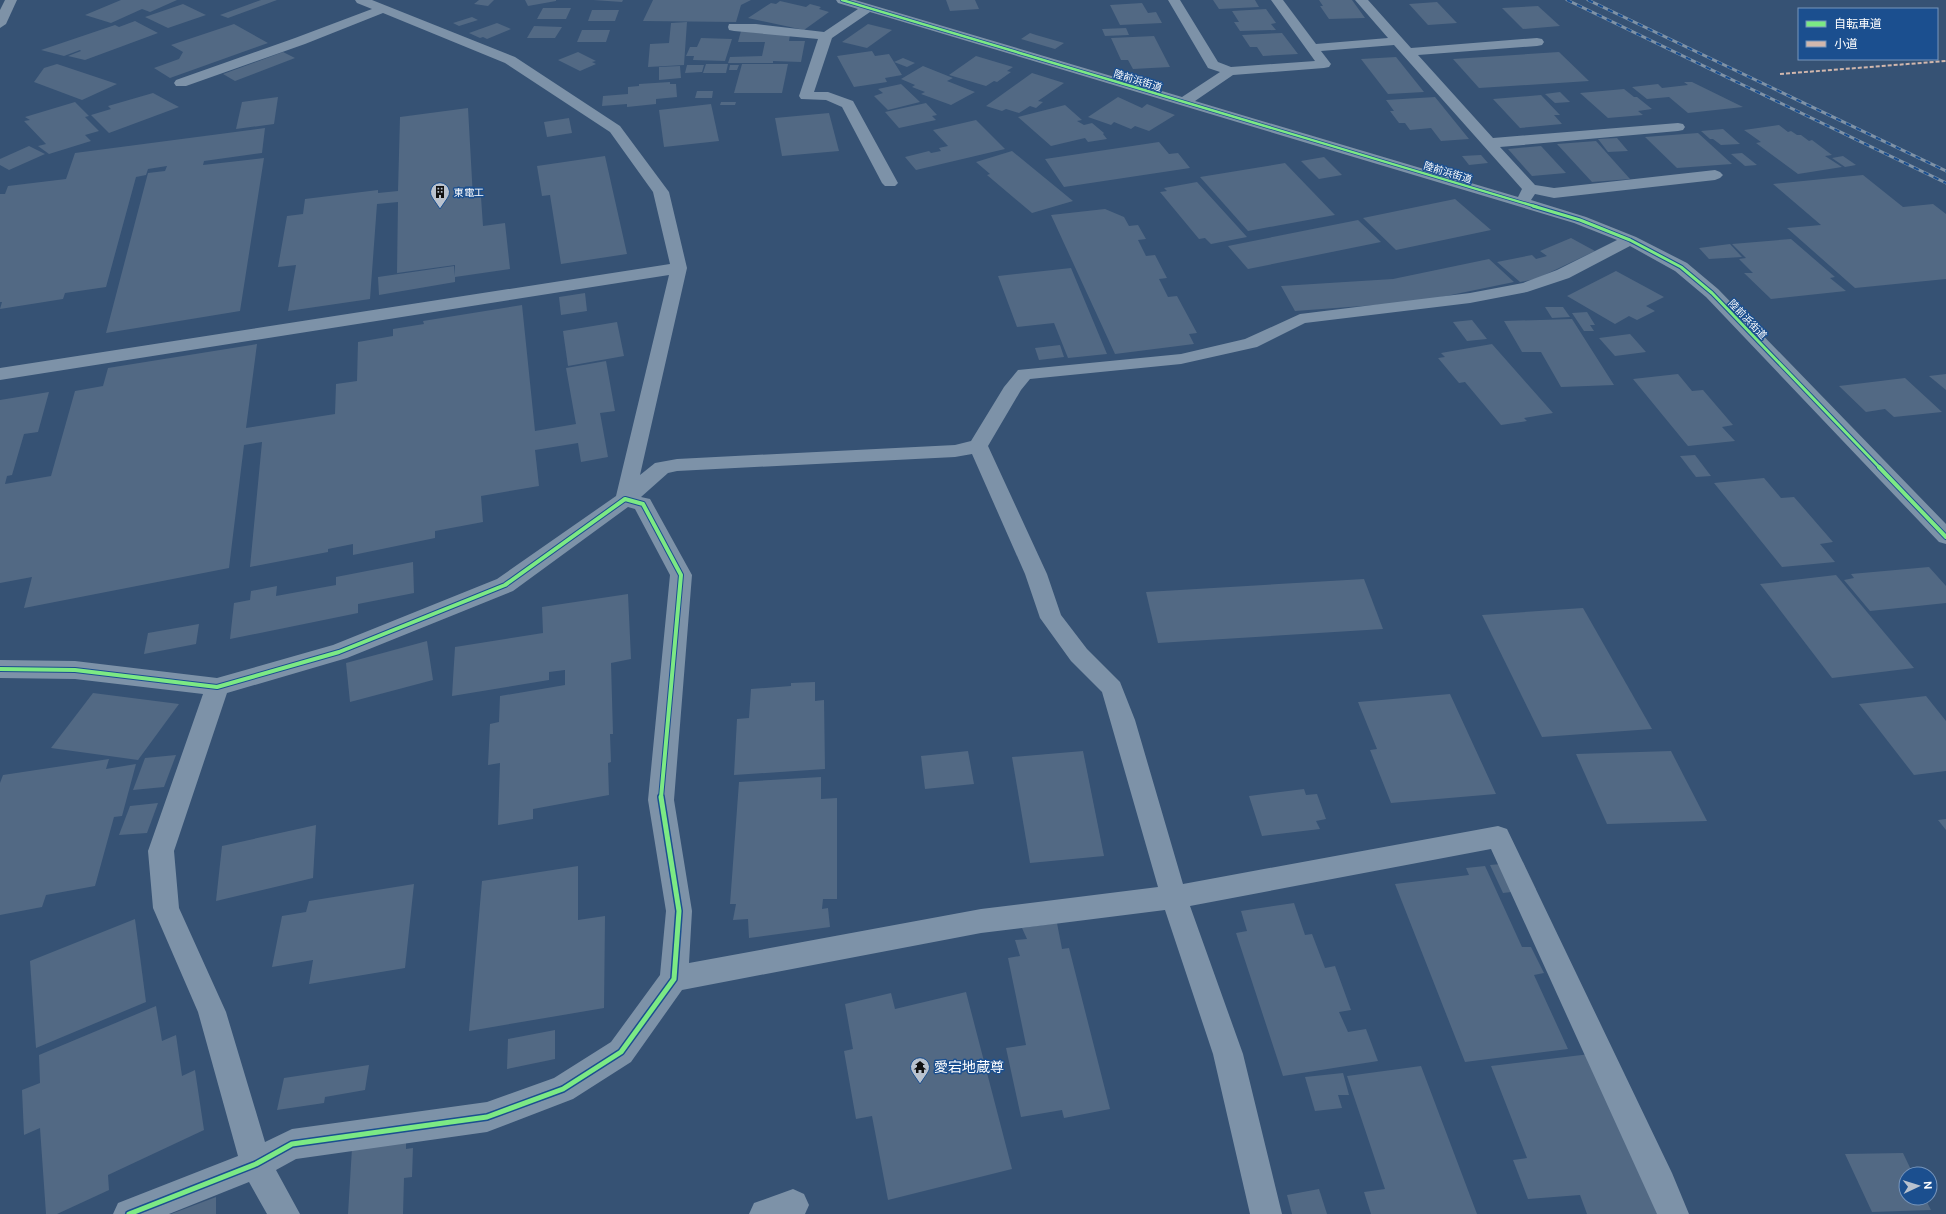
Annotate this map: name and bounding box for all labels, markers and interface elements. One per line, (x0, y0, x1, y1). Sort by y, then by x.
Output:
legend (1798, 8, 1938, 60)
text: 自転車道 (1834, 16, 1882, 32)
text: 小道 (1834, 36, 1858, 52)
street label: 陸前浜街道 (1112, 67, 1164, 94)
street label: 陸前浜街道 (1422, 159, 1474, 186)
building icon: 東電工 (429, 181, 451, 209)
place label: 東電工 (454, 186, 484, 199)
street label: 陸前浜街道 (1726, 297, 1770, 342)
temple icon: 愛宕地蔵尊 (909, 1056, 931, 1084)
place label: 愛宕地蔵尊 (934, 1058, 1004, 1076)
north arrow (1898, 1166, 1938, 1206)
text: N (1921, 1181, 1935, 1190)

